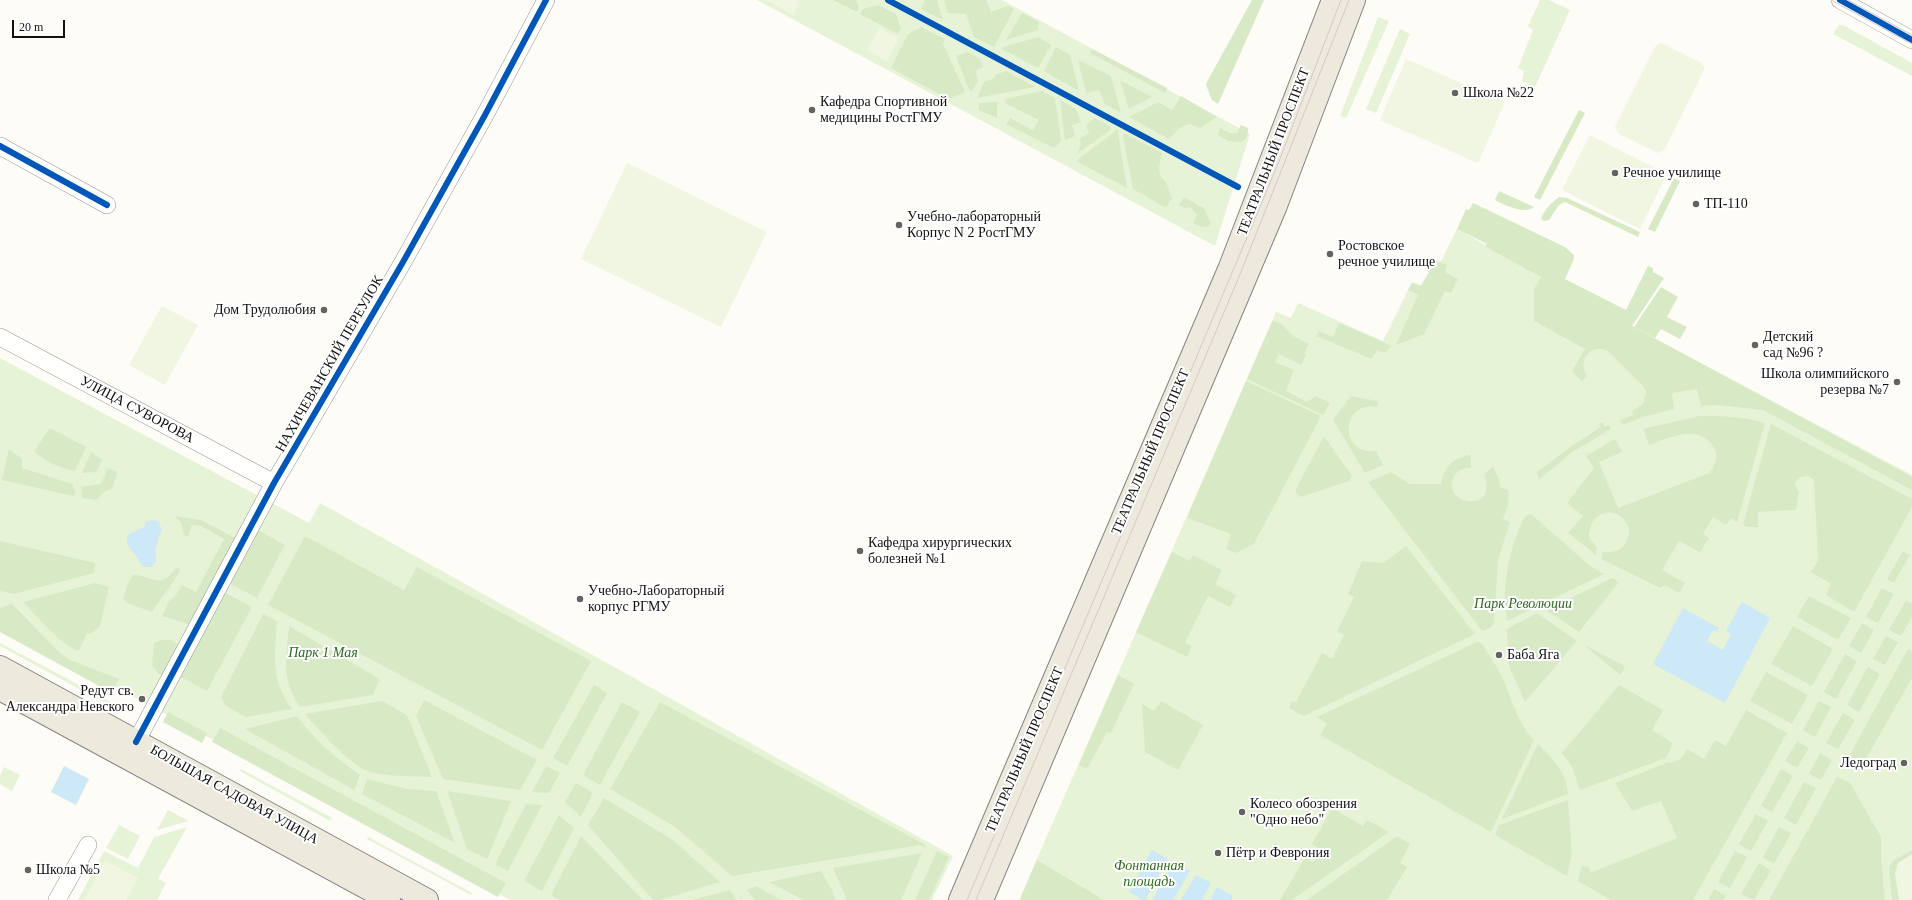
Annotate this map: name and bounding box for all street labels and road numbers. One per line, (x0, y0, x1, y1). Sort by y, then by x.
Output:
street label: ТЕАТРАЛЬНЫЙ ПРОСПЕКТ (1234, 66, 1314, 238)
street label: НАХИЧЕВАНСКИЙ ПЕРЕУЛОК (272, 273, 388, 455)
street label: ТЕАТРАЛЬНЫЙ ПРОСПЕКТ (1108, 367, 1194, 537)
street label: УЛИЦА СУВОРОВА (77, 373, 197, 447)
street label: ТЕАТРАЛЬНЫЙ ПРОСПЕКТ (982, 665, 1068, 835)
street label: БОЛЬШАЯ САДОВАЯ УЛИЦА (147, 742, 321, 848)

